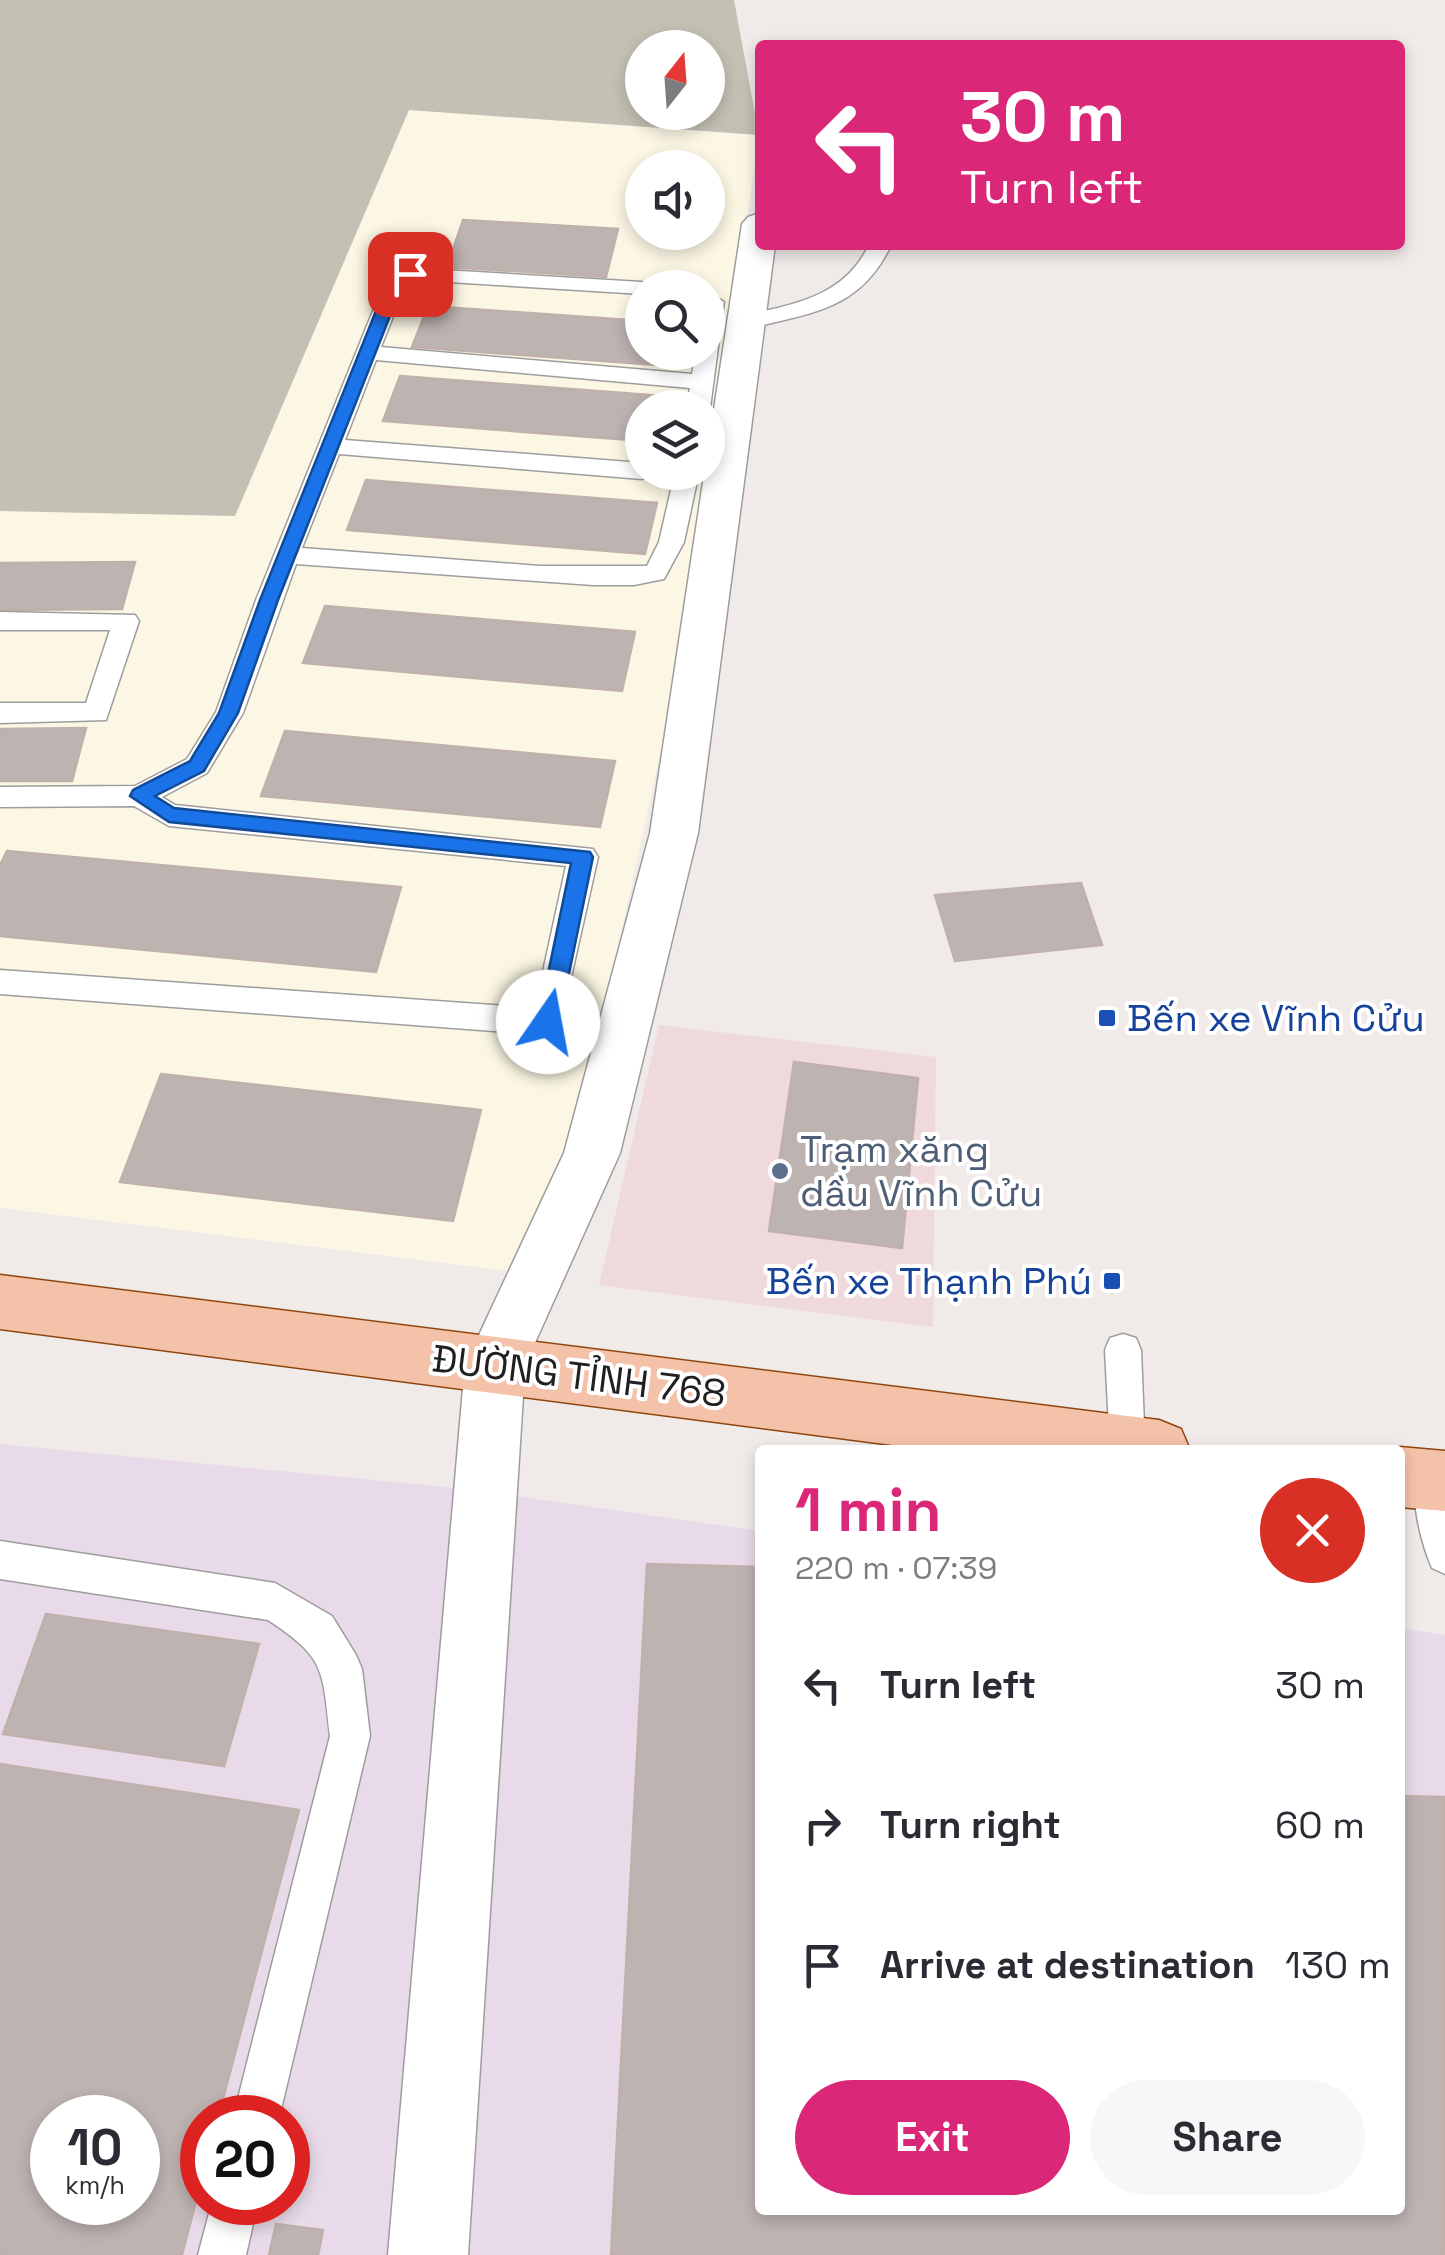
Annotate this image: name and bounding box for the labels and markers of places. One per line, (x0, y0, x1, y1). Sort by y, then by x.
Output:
pin (368, 232, 453, 317)
place label: Bến xe Vĩnh Cửu (1127, 994, 1425, 1042)
marker: Bến xe Vĩnh Cửu (1096, 1007, 1118, 1029)
place label: Trạm xăng dầu Vĩnh Cửu (800, 1125, 1042, 1217)
marker: Trạm xăng dầu Vĩnh Cửu (769, 1160, 791, 1182)
place label: Bến xe Thạnh Phú (766, 1257, 1092, 1305)
marker: Bến xe Thạnh Phú (1101, 1270, 1123, 1292)

